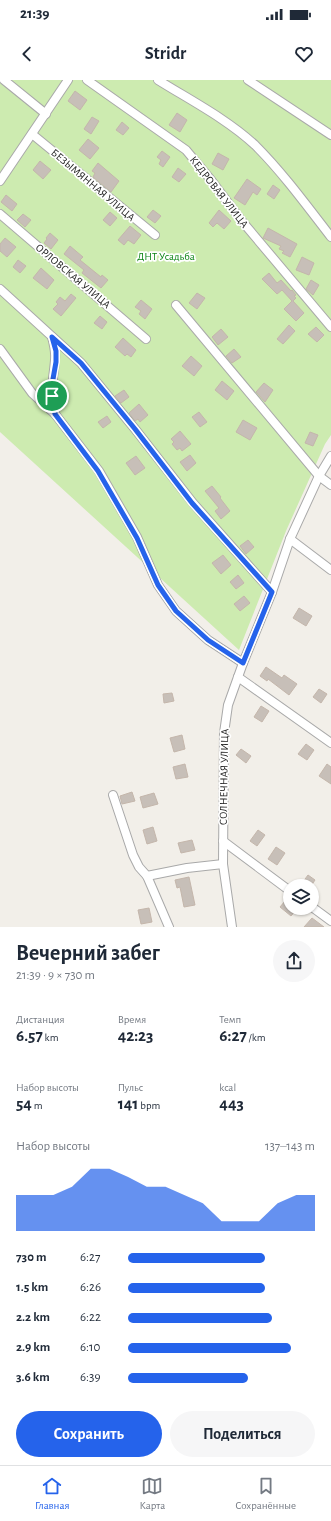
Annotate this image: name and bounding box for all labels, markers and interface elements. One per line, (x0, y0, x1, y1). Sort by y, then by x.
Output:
text: 21:39 (20, 6, 50, 21)
icon: back (16, 43, 38, 65)
icon: heart (293, 43, 315, 65)
text: Stridr (145, 45, 186, 63)
street label: БЕЗЫМЯННАЯ УЛИЦА (49, 147, 137, 223)
street label: КЕДРОВАЯ УЛИЦА (188, 154, 251, 230)
street label: ОРЛОВСКАЯ УЛИЦА (33, 242, 113, 311)
park label: ДНТ Усадьба (137, 251, 195, 262)
pin (35, 379, 69, 413)
icon: arrive (41, 385, 63, 407)
street label: СОЛНЕЧНАЯ УЛИЦА (218, 728, 230, 825)
map controls (283, 879, 319, 915)
button: layers (283, 879, 319, 915)
button: share (273, 940, 315, 982)
text: Вечерний забег (16, 942, 160, 964)
text: 21:39 · 9 × 730 m (16, 969, 95, 982)
text: Дистанция (16, 1014, 65, 1025)
text: Время (118, 1014, 146, 1025)
text: Темп (219, 1014, 241, 1025)
text: 6.57 (16, 1027, 43, 1044)
text: 42:23 (118, 1027, 153, 1044)
text: 6:27 (219, 1027, 247, 1044)
text: km (43, 1032, 58, 1043)
text: /km (247, 1032, 266, 1043)
text: Набор высоты (16, 1082, 79, 1093)
text: Пульс (118, 1082, 143, 1093)
text: kcal (219, 1082, 236, 1093)
text: 54 (16, 1095, 32, 1112)
text: 141 (118, 1095, 138, 1112)
text: 443 (219, 1095, 244, 1112)
text: m (32, 1100, 43, 1111)
text: bpm (138, 1100, 160, 1111)
text: Набор высоты (16, 1140, 90, 1153)
text: 137–143 m (265, 1140, 315, 1153)
text: 730 m (16, 1251, 46, 1264)
text: 6:27 (80, 1251, 100, 1264)
text: 1.5 km (16, 1281, 48, 1294)
text: 6:26 (80, 1281, 101, 1294)
text: 2.2 km (16, 1311, 50, 1324)
text: 6:22 (80, 1311, 101, 1324)
text: 2.9 km (16, 1341, 50, 1354)
text: 6:10 (80, 1341, 100, 1354)
text: 3.6 km (16, 1371, 50, 1384)
text: 6:39 (80, 1371, 101, 1384)
button: Сохранить (16, 1411, 162, 1457)
button: Поделиться (170, 1411, 315, 1457)
tab: Главная (35, 1475, 70, 1512)
tab: Карта (139, 1475, 165, 1512)
tab: Сохранённые (235, 1475, 296, 1512)

